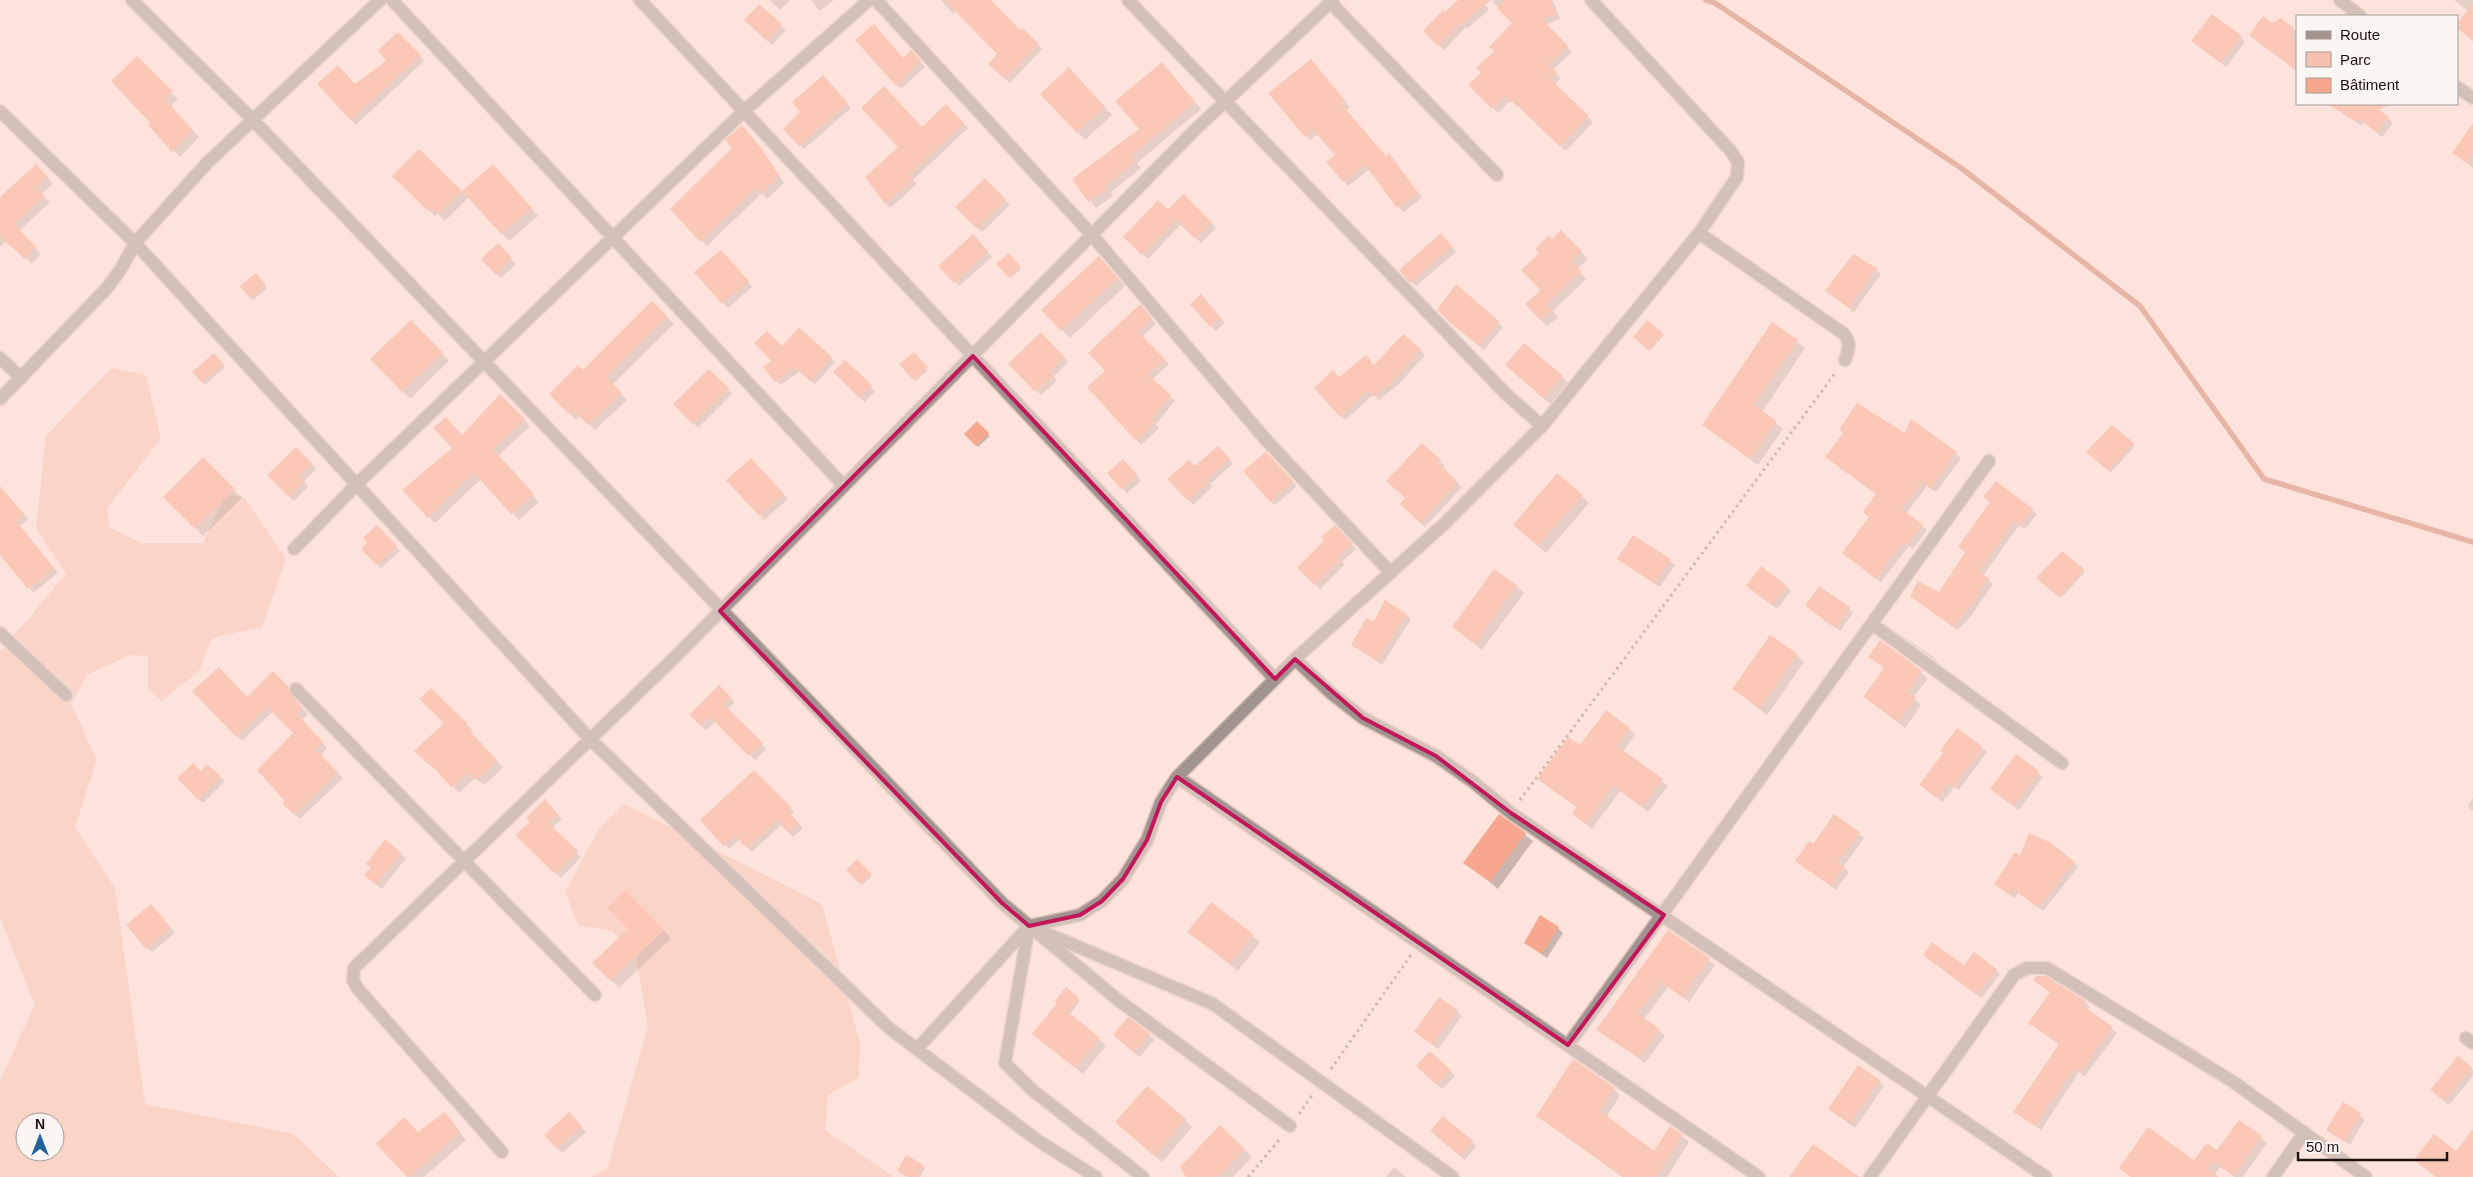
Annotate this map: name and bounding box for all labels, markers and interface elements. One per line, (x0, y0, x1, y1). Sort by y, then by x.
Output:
legend (2296, 15, 2458, 105)
text: Route (2340, 26, 2380, 43)
text: Parc (2340, 51, 2371, 68)
text: Bâtiment (2340, 76, 2400, 93)
north arrow (15, 1112, 65, 1162)
text: N (35, 1116, 45, 1132)
scale bar (2298, 1130, 2447, 1162)
text: 50 m (2306, 1138, 2339, 1155)

